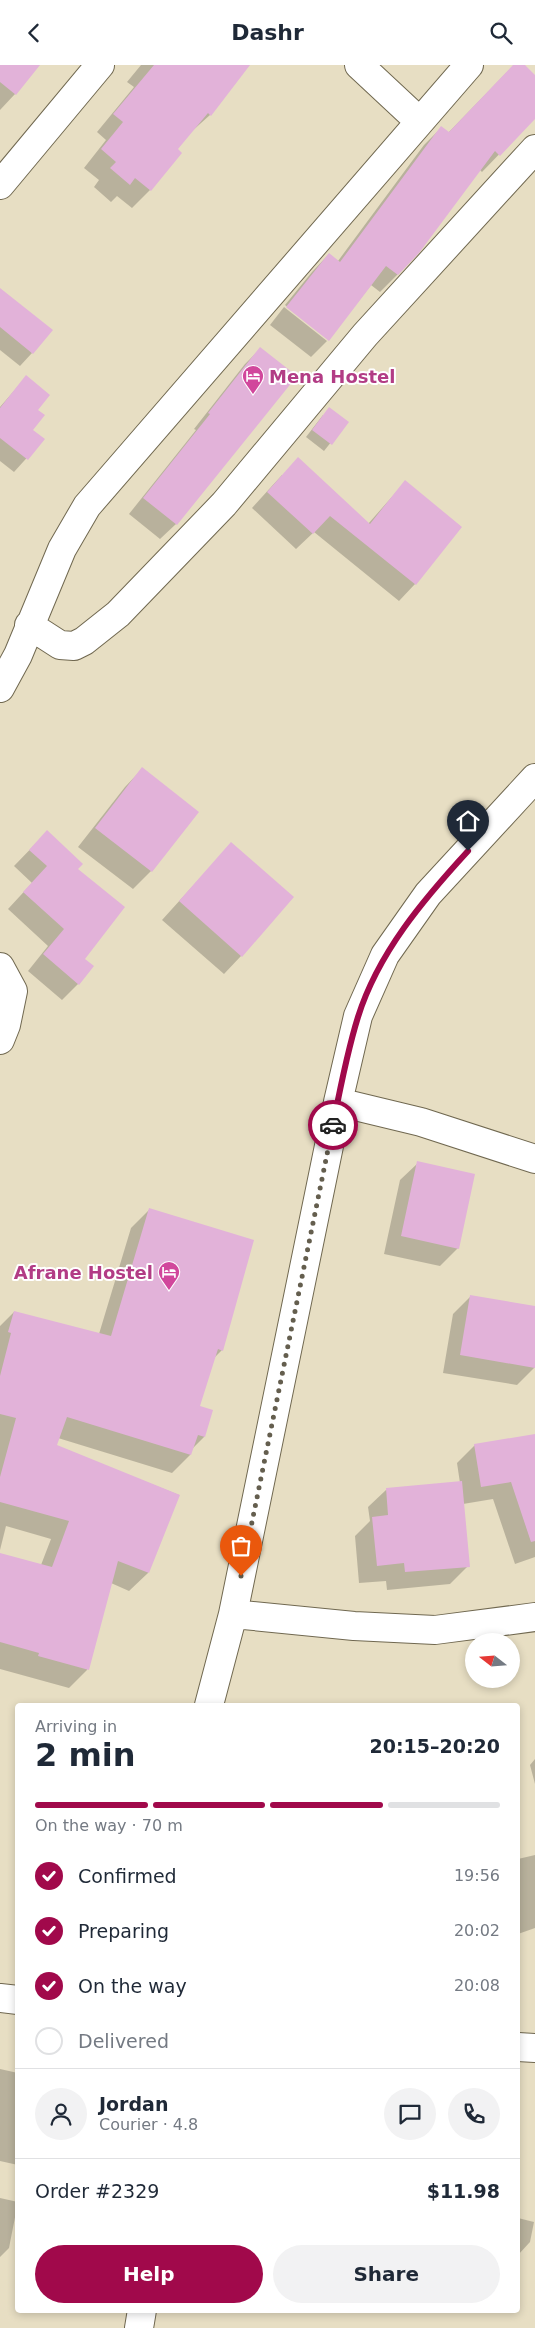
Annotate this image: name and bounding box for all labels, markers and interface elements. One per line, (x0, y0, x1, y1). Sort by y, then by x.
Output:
icon: back (20, 19, 48, 47)
icon: search (487, 19, 515, 47)
text: Dashr (231, 20, 304, 45)
hotel icon: Mena Hostel (241, 364, 265, 395)
place label: Mena Hostel (269, 366, 395, 387)
pin (447, 800, 489, 851)
icon: home (454, 807, 482, 835)
courier (308, 1100, 358, 1150)
icon: car (319, 1111, 347, 1139)
hotel icon: Afrane Hostel (157, 1260, 181, 1291)
place label: Afrane Hostel (14, 1262, 153, 1283)
pin (220, 1525, 262, 1576)
icon: bag (227, 1532, 255, 1560)
north arrow (465, 1633, 520, 1687)
map controls (465, 1633, 520, 1688)
text: Arriving in (35, 1717, 117, 1736)
text: 20:15–20:20 (370, 1735, 500, 1757)
text: 2 min (35, 1736, 136, 1774)
text: On the way · 70 m (35, 1816, 183, 1835)
icon: check (35, 1862, 63, 1890)
text: Confirmed (78, 1865, 177, 1887)
text: 19:56 (454, 1866, 500, 1885)
icon: check (35, 1917, 63, 1945)
text: Preparing (78, 1920, 169, 1942)
text: 20:02 (454, 1921, 500, 1940)
icon: check (35, 1972, 63, 2000)
text: On the way (78, 1975, 187, 1997)
text: 20:08 (454, 1976, 500, 1995)
text: Delivered (78, 2030, 169, 2052)
button: person (35, 2088, 87, 2140)
button: chat (384, 2088, 436, 2140)
button: phone (448, 2088, 500, 2140)
text: Jordan (99, 2093, 168, 2115)
text: Courier · 4.8 (99, 2115, 198, 2134)
text: Order #2329 (35, 2180, 159, 2202)
text: $11.98 (427, 2180, 500, 2202)
button: Help (35, 2245, 263, 2303)
button: Share (273, 2245, 500, 2303)

